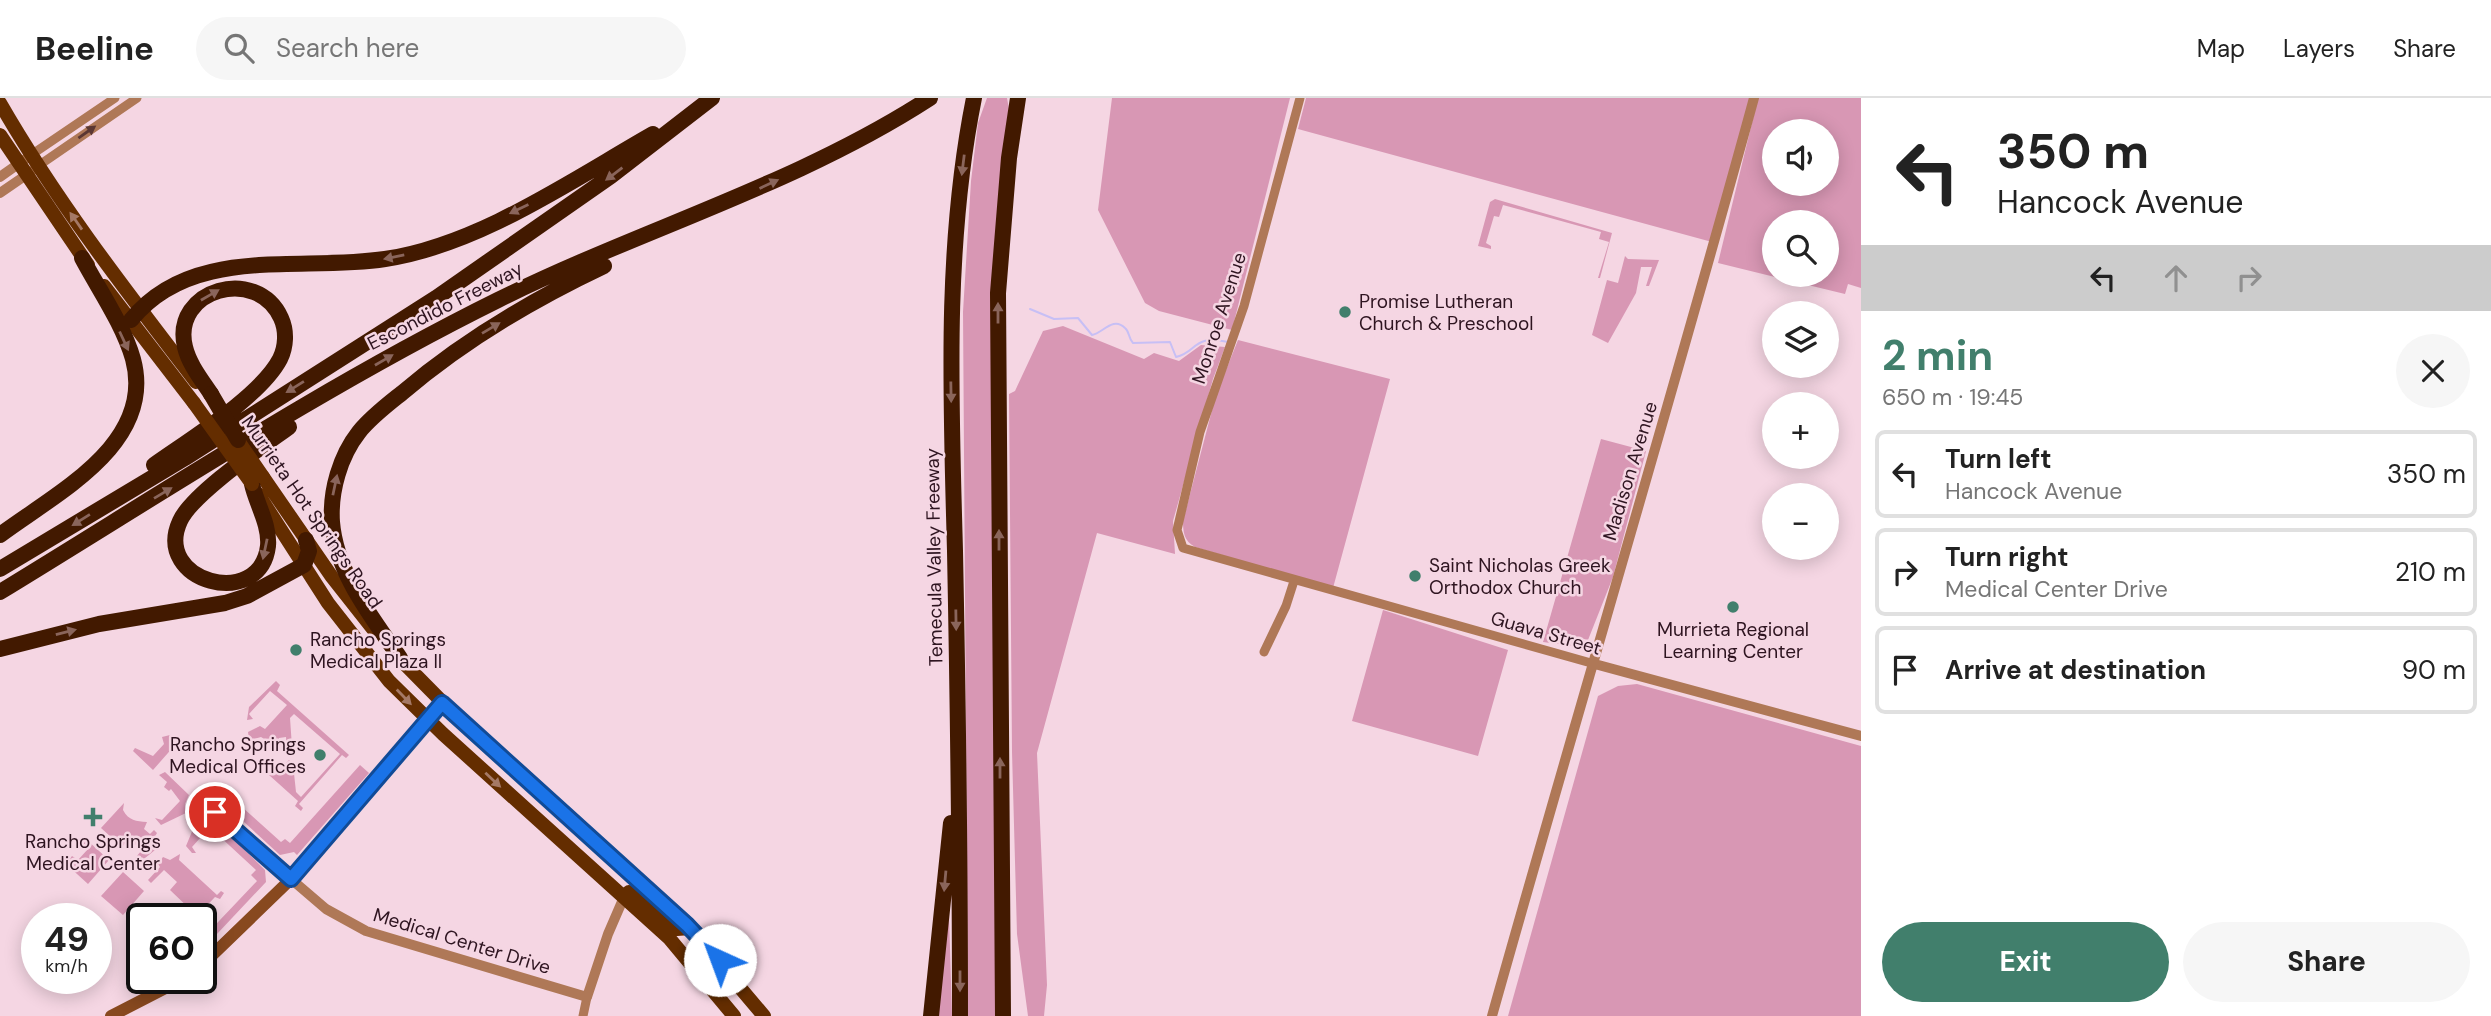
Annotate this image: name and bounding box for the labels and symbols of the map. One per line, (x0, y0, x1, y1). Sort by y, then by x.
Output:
one-way arrow (78, 126, 97, 139)
one-way arrow (958, 155, 969, 177)
one-way arrow (605, 167, 623, 182)
one-way arrow (759, 178, 779, 189)
one-way arrow (509, 203, 529, 215)
one-way arrow (69, 212, 83, 230)
street label: Monroe Avenue (1186, 249, 1252, 387)
one-way arrow (383, 251, 405, 262)
street label: Escondido Freeway (363, 256, 527, 356)
one-way arrow (200, 289, 219, 301)
place label: Promise Lutheran Church & Preschool (1359, 289, 1534, 336)
one-way arrow (992, 302, 1004, 324)
marker: Promise Lutheran Church & Preschool (1337, 304, 1353, 320)
one-way arrow (481, 321, 500, 334)
one-way arrow (118, 331, 130, 351)
one-way arrow (374, 354, 394, 366)
one-way arrow (286, 381, 305, 394)
one-way arrow (946, 382, 957, 404)
street label: Madison Avenue (1597, 398, 1663, 544)
street label: Murrieta Hot Springs Road (236, 411, 388, 613)
street label: Temecula Valley Freeway (920, 447, 948, 666)
one-way arrow (330, 474, 341, 496)
one-way arrow (153, 486, 172, 499)
one-way arrow (71, 513, 91, 526)
one-way arrow (993, 529, 1005, 551)
one-way arrow (260, 538, 271, 560)
place label: Saint Nicholas Greek Orthodox Church (1429, 553, 1611, 600)
marker: Saint Nicholas Greek Orthodox Church (1407, 568, 1423, 584)
marker: Murrieta Regional Learning Center (1725, 599, 1741, 615)
street label: Guava Street (1488, 605, 1604, 661)
one-way arrow (950, 609, 962, 631)
place label: Murrieta Regional Learning Center (1657, 617, 1809, 664)
one-way arrow (55, 626, 77, 637)
place label: Rancho Springs Medical Plaza II (310, 627, 446, 674)
marker: Rancho Springs Medical Plaza II (288, 642, 304, 658)
one-way arrow (396, 688, 412, 705)
place label: Rancho Springs Medical Offices (169, 732, 306, 779)
marker: Rancho Springs Medical Offices (312, 747, 328, 763)
one-way arrow (994, 757, 1006, 779)
one-way arrow (484, 772, 501, 788)
pin (185, 782, 245, 842)
marker: Rancho Springs Medical Center (83, 807, 103, 827)
place label: Rancho Springs Medical Center (25, 829, 161, 876)
one-way arrow (940, 871, 951, 893)
street label: Medical Center Drive (370, 902, 554, 980)
speed limit sign: 60 (126, 903, 217, 994)
position arrow (683, 923, 757, 997)
one-way arrow (954, 971, 966, 993)

